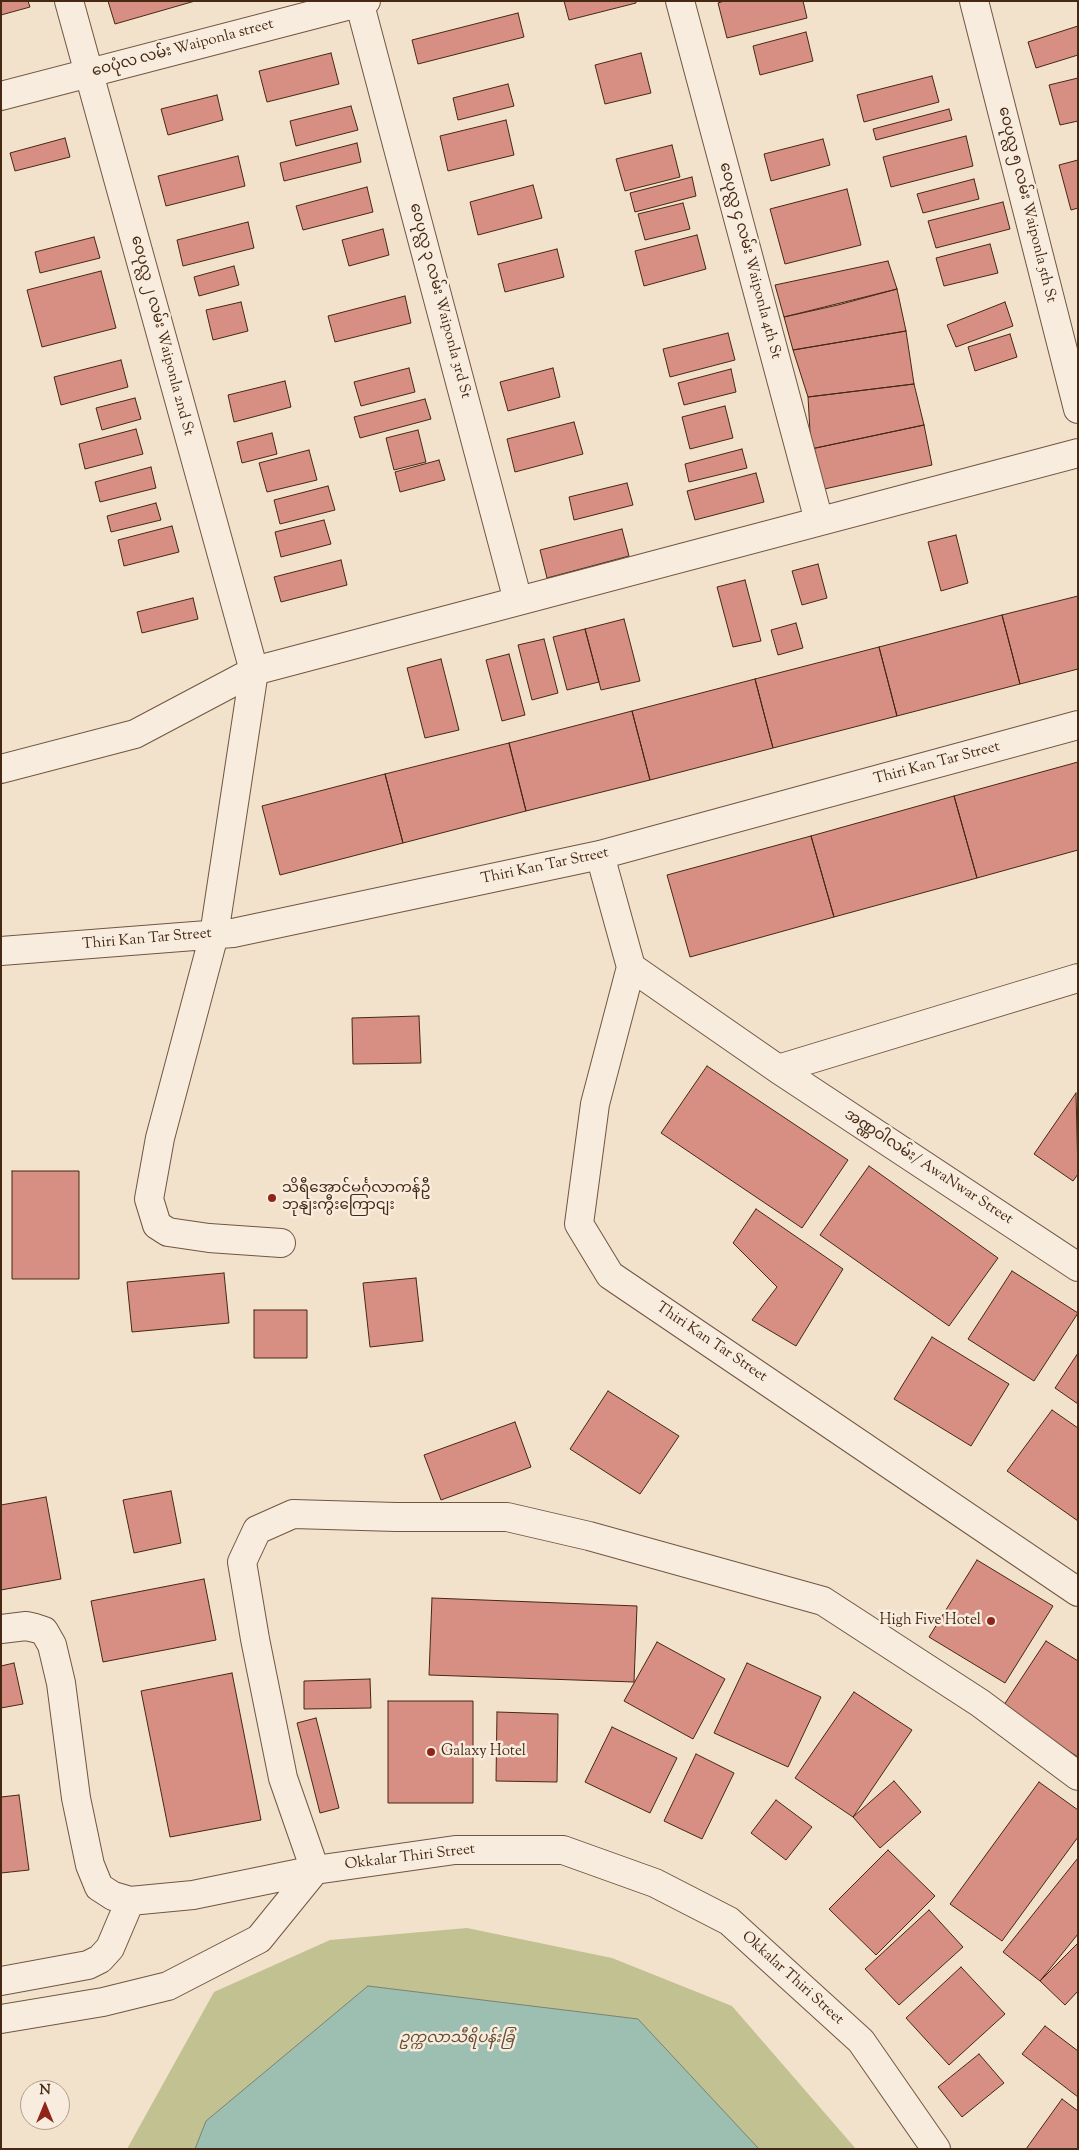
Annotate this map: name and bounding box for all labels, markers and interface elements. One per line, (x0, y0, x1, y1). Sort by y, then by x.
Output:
street label: ဝေပုံလ လမ်း Waiponla street (90, 16, 276, 82)
street label: ဝေပုလ္လ ၅ လမ်း Waiponla 5th St (993, 105, 1059, 305)
street label: ဝေပုလ္လ ၄ လမ်း Waiponla 4th St (714, 161, 784, 361)
street label: ဝေပုလ္လ ၃ လမ်း Waiponla 3rd St (404, 201, 474, 401)
street label: ဝေပုလ္လ ၂ လမ်း Waiponla 2nd St (126, 234, 196, 438)
street label: Thiri Kan Tar Street (872, 738, 1002, 790)
street label: Thiri Kan Tar Street (480, 845, 610, 889)
street label: Thiri Kan Tar Street (81, 925, 213, 955)
street label: အဏ္ဏဝါလမ်း/ AwaNwar Street (840, 1107, 1016, 1229)
place label: သိရီအောင်မင်္ဂလာကန်ဦ ဘုနျးကွီးကြောငျး (282, 1180, 430, 1215)
marker: သိရီအောင်မင်္ဂလာကန်ဦ ဘုနျးကွီးကြောငျး (266, 1192, 278, 1204)
street label: Thiri Kan Tar Street (652, 1299, 770, 1387)
place label: High Five Hotel (880, 1612, 981, 1630)
marker: High Five Hotel (985, 1615, 997, 1627)
place label: Galaxy Hotel (441, 1743, 526, 1761)
marker: Galaxy Hotel (425, 1746, 437, 1758)
street label: Okkalar Thiri Street (344, 1841, 476, 1875)
street label: Okkalar Thiri Street (737, 1928, 847, 2030)
park label: ဥက္ကလာသီရိပန်းခြံ (399, 2030, 515, 2048)
north arrow (20, 2080, 70, 2130)
text: N (39, 2081, 51, 2101)

